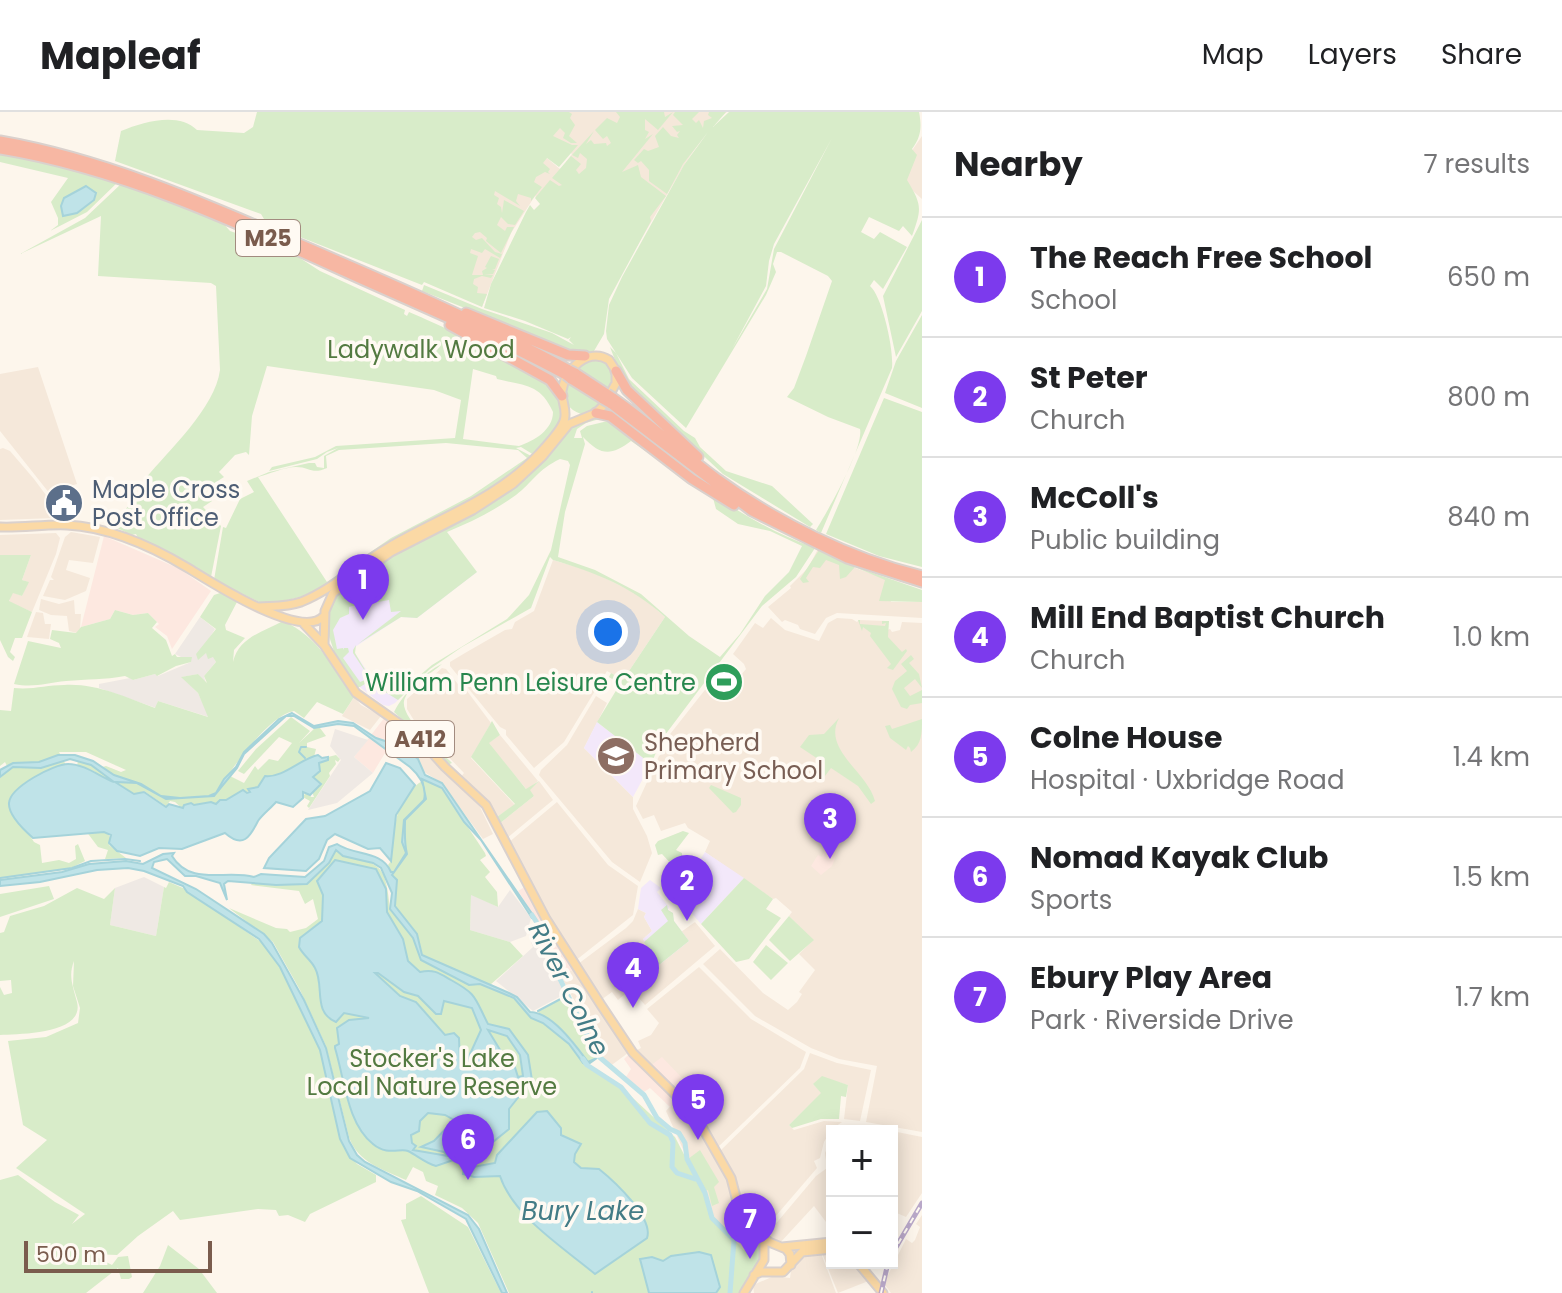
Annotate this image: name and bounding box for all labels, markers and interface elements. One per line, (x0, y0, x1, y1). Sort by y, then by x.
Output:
text: Mapleaf (40, 29, 201, 82)
text: Map (1202, 35, 1264, 74)
text: Layers (1308, 35, 1397, 74)
text: Share (1441, 35, 1522, 74)
text: Nearby (954, 140, 1083, 188)
text: 7 results (1423, 146, 1530, 182)
road number: M25 (236, 220, 300, 256)
text: The Reach Free School (1030, 236, 1372, 279)
text: 1 (975, 259, 985, 295)
text: 650 m (1447, 259, 1530, 295)
text: School (1030, 282, 1117, 318)
park label: Ladywalk Wood (327, 333, 515, 366)
text: St Peter (1030, 356, 1148, 399)
text: 2 (973, 379, 987, 415)
text: 800 m (1447, 379, 1530, 415)
text: Church (1030, 402, 1125, 438)
place label: Maple Cross Post Office (92, 473, 240, 534)
text: McColl's (1030, 476, 1159, 519)
public building icon: Maple Cross Post Office (43, 482, 85, 524)
text: 3 (972, 499, 988, 535)
text: 840 m (1447, 499, 1530, 535)
text: Public building (1030, 522, 1220, 558)
pin: 1 (337, 554, 389, 620)
text: Mill End Baptist Church (1030, 596, 1385, 639)
your location (588, 612, 628, 652)
text: 4 (971, 619, 989, 655)
text: 1.0 km (1453, 619, 1530, 655)
text: Church (1030, 642, 1125, 678)
sports icon: William Penn Leisure Centre (703, 661, 745, 703)
place label: William Penn Leisure Centre (365, 666, 696, 699)
text: Colne House (1030, 716, 1222, 759)
road number: A412 (386, 721, 454, 757)
place label: Shepherd Primary School (644, 726, 823, 787)
school or university icon: Shepherd Primary School (595, 735, 637, 777)
text: 5 (972, 739, 988, 775)
text: 1.4 km (1453, 739, 1530, 775)
text: Hospital · Uxbridge Road (1030, 762, 1345, 798)
pin: 3 (804, 793, 856, 859)
text: Nomad Kayak Club (1030, 836, 1328, 879)
pin: 2 (661, 855, 713, 921)
text: 6 (972, 859, 988, 895)
text: 1.5 km (1453, 859, 1530, 895)
text: Sports (1030, 882, 1112, 918)
water label: River Colne (520, 916, 618, 1062)
pin: 4 (607, 942, 659, 1008)
text: Ebury Play Area (1030, 956, 1272, 999)
text: 7 (973, 979, 987, 1015)
text: 1.7 km (1455, 979, 1530, 1015)
text: Park · Riverside Drive (1030, 1002, 1294, 1038)
park label: Stocker's Lake Local Nature Reserve (307, 1042, 557, 1103)
pin: 5 (672, 1074, 724, 1140)
pin: 6 (442, 1114, 494, 1180)
map controls (826, 1125, 898, 1269)
button: + (826, 1125, 898, 1197)
water label: Bury Lake (522, 1193, 644, 1229)
pin: 7 (724, 1193, 776, 1259)
button: − (826, 1197, 898, 1269)
scale bar (24, 1237, 212, 1273)
text: 500 m (36, 1239, 106, 1270)

